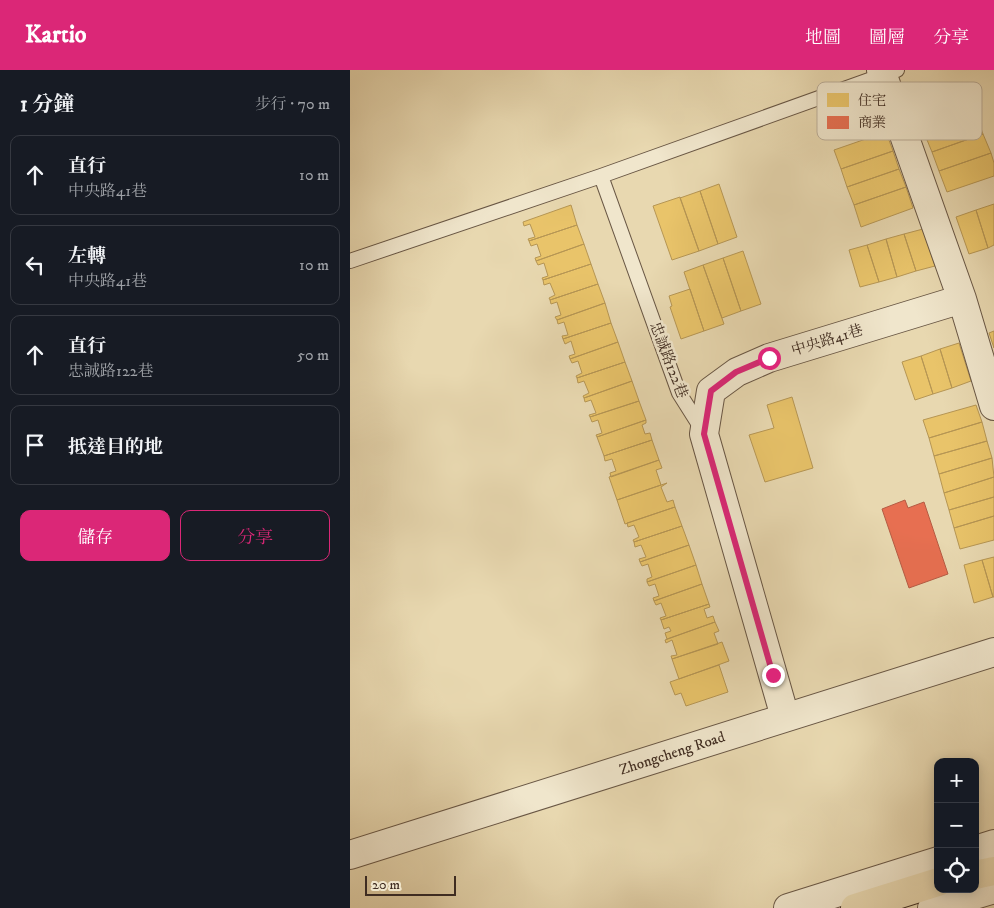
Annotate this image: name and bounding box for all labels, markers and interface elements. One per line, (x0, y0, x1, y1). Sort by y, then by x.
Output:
text: Kartio (25, 20, 87, 50)
text: 地圖 (805, 27, 841, 49)
text: 圖層 (869, 27, 905, 49)
text: 分享 (933, 27, 969, 49)
legend (817, 82, 982, 140)
text: 1 分鐘 (20, 92, 74, 118)
text: 住宅 (858, 92, 886, 110)
text: 步行 · 70 m (255, 94, 330, 114)
text: 商業 (858, 114, 886, 132)
text: 直行 (68, 155, 106, 178)
icon: ahead (21, 161, 49, 189)
text: 10 m (299, 165, 329, 185)
text: 中央路41巷 (68, 181, 147, 201)
text: 左轉 (68, 245, 106, 268)
icon: left (21, 251, 49, 279)
text: 10 m (299, 255, 329, 275)
text: 中央路41巷 (68, 271, 147, 291)
street label: 忠誠路122巷 (645, 319, 692, 401)
street label: 中央路41巷 (789, 321, 865, 360)
text: 直行 (68, 335, 106, 358)
icon: ahead (21, 341, 49, 369)
text: 50 m (297, 345, 329, 365)
route start (758, 347, 781, 370)
text: 忠誠路122巷 (68, 361, 154, 381)
icon: arrive (21, 431, 49, 459)
text: 抵達目的地 (68, 436, 163, 459)
button: 儲存 (20, 510, 170, 561)
button: 分享 (180, 510, 330, 561)
route end (762, 664, 785, 687)
street label: Zhongcheng Road (617, 727, 728, 779)
map controls (934, 758, 979, 893)
button: + (934, 758, 979, 803)
button: − (934, 803, 979, 848)
button: locate (934, 848, 979, 893)
scale bar (365, 873, 456, 896)
text: 20 m (372, 876, 400, 894)

